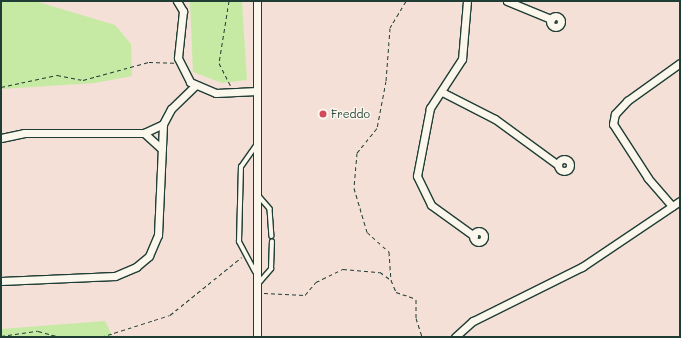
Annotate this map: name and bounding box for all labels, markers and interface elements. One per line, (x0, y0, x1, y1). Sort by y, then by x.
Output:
place label: Freddo (331, 107, 370, 121)
marker: Freddo (318, 109, 328, 119)

